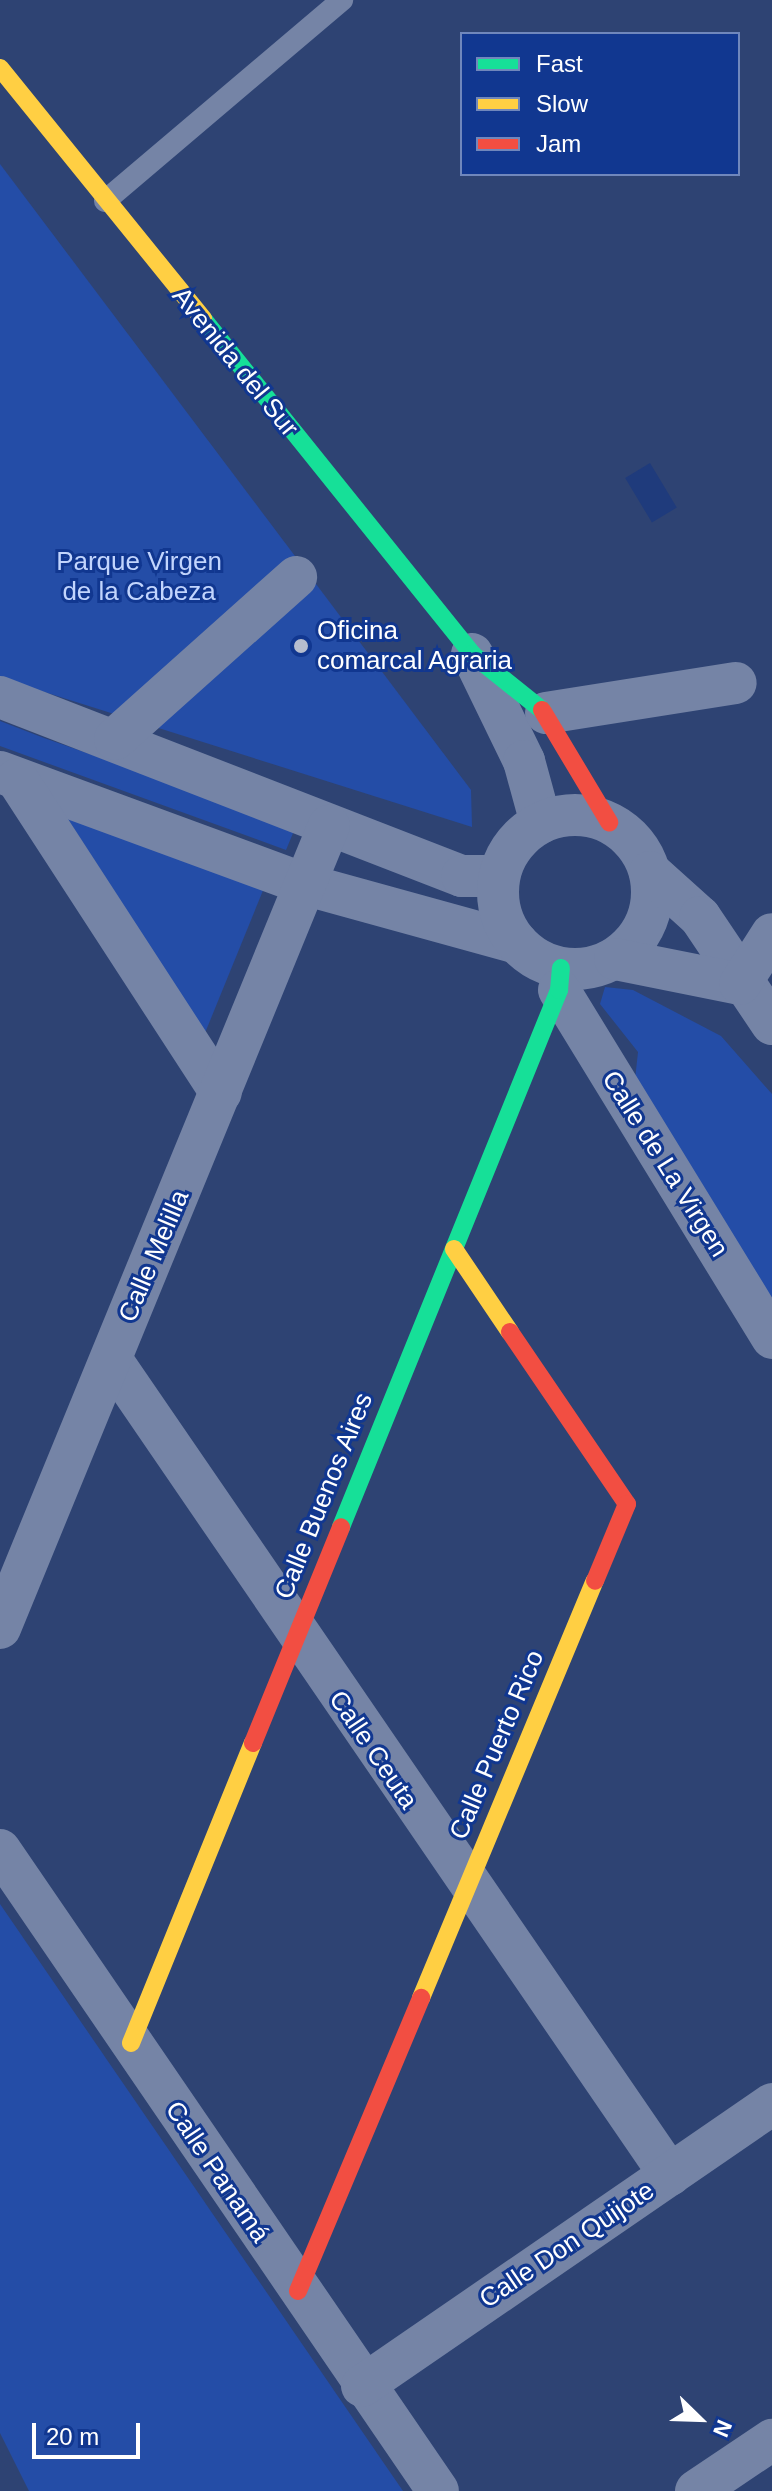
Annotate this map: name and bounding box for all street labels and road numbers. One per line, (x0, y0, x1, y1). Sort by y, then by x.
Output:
street label: Avenida del Sur (165, 281, 305, 443)
street label: Calle de La Virgen (595, 1065, 735, 1263)
street label: Calle Melilla (112, 1185, 196, 1327)
street label: Calle Buenos Aires (268, 1388, 380, 1604)
street label: Calle Puerto Rico (443, 1646, 551, 1844)
street label: Calle Ceuta (322, 1685, 424, 1815)
street label: Calle Panamá (158, 2096, 276, 2248)
street label: Calle Don Quijote (474, 2175, 660, 2315)

